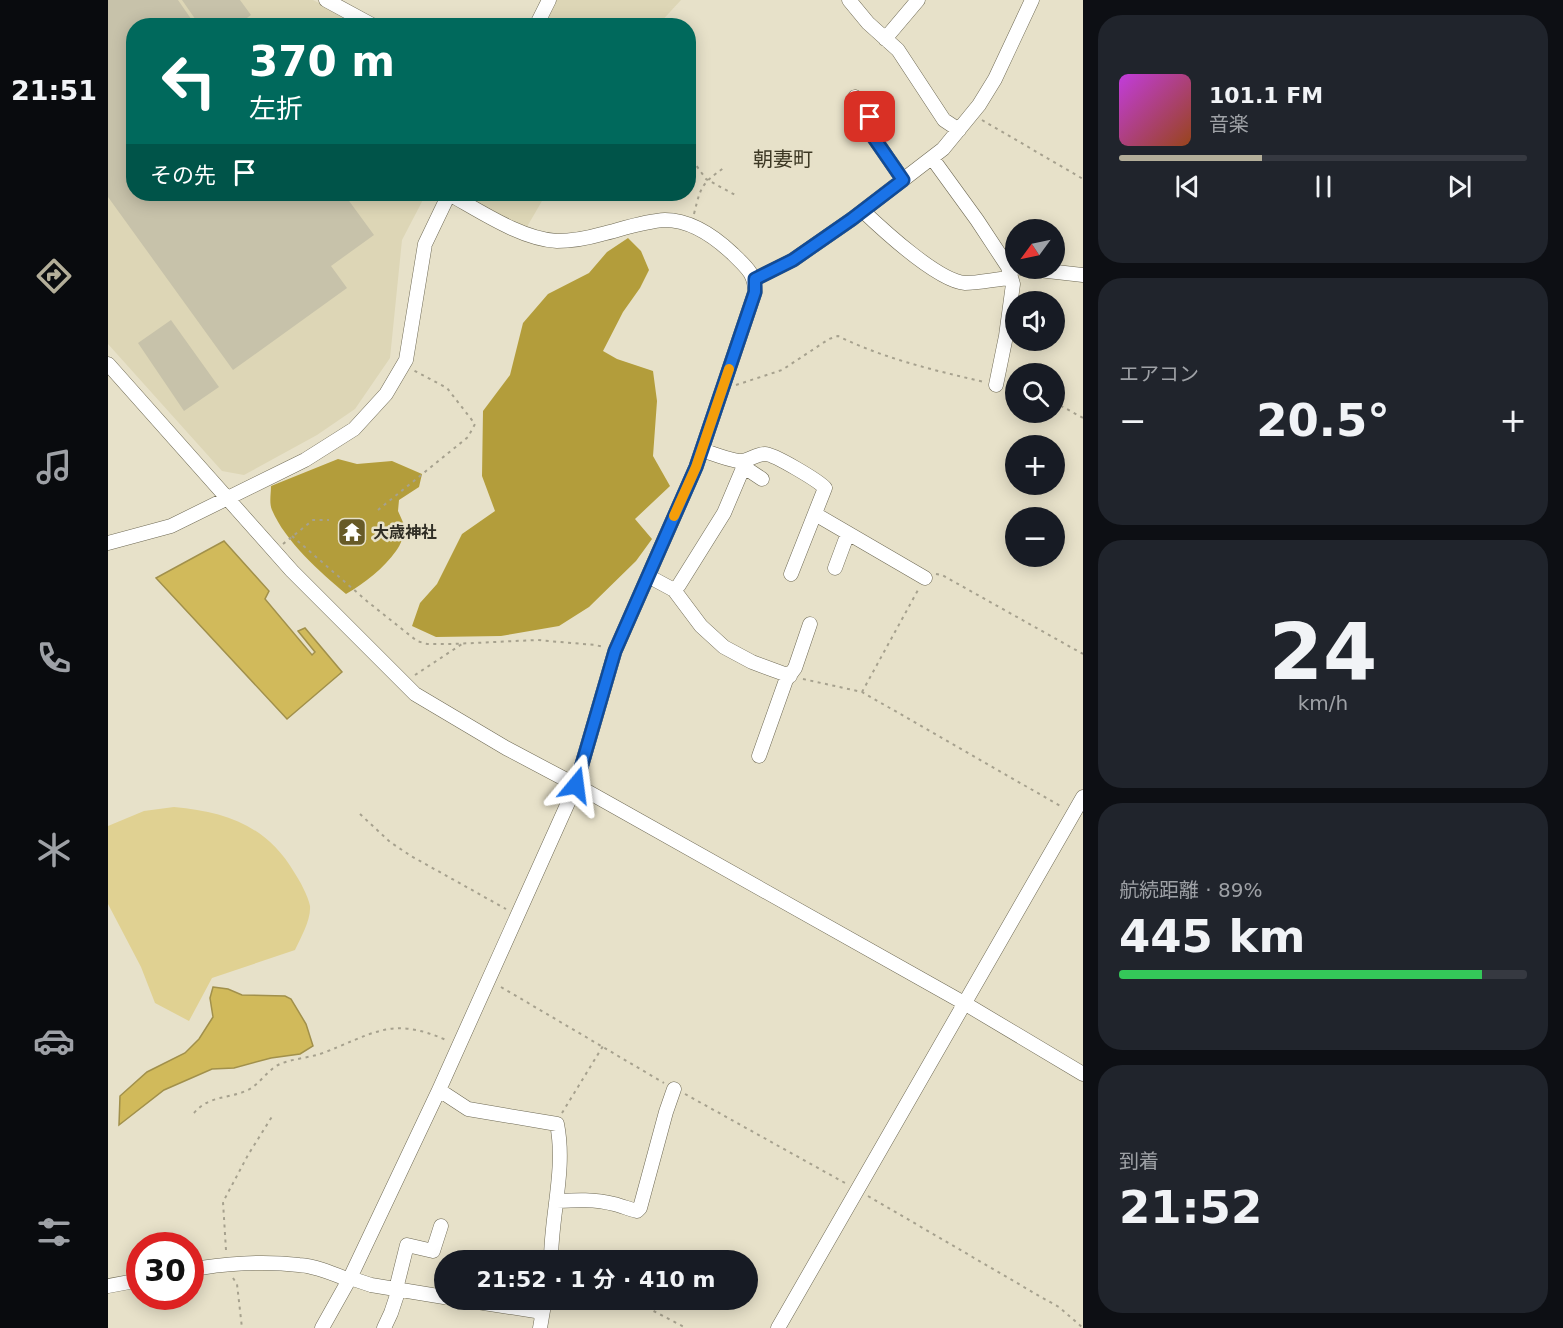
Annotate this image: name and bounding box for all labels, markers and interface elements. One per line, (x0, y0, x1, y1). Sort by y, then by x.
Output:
text: 370 m (249, 37, 395, 86)
icon: left (150, 42, 228, 120)
text: 21:51 (11, 75, 97, 106)
text: 101.1 FM (1209, 83, 1323, 108)
pin (844, 91, 895, 142)
text: 左折 (249, 93, 303, 124)
icon: arrive (853, 100, 886, 133)
text: 音楽 (1209, 112, 1249, 136)
district label: 朝妻町 (753, 147, 813, 171)
icon: arrive (228, 156, 261, 189)
text: その先 (150, 163, 216, 188)
icon: previous (1171, 170, 1204, 203)
icon: pause (1307, 170, 1340, 203)
icon: next (1443, 170, 1476, 203)
north arrow (1005, 219, 1065, 279)
map controls (1005, 219, 1065, 567)
icon: directions (33, 255, 75, 297)
button: sound (1005, 291, 1065, 351)
text: エアコン (1119, 362, 1199, 386)
button: search (1005, 363, 1065, 423)
text: 20.5° (1256, 394, 1390, 447)
text: − (1119, 401, 1147, 440)
text: + (1499, 401, 1527, 440)
button: + (1005, 435, 1065, 495)
icon: music (33, 446, 75, 488)
button: − (1005, 507, 1065, 567)
temple icon: 大歳神社 (336, 516, 368, 548)
place label: 大歳神社 (373, 523, 437, 542)
text: 24 (1269, 607, 1377, 697)
icon: phone (33, 637, 75, 679)
text: km/h (1298, 691, 1348, 715)
position arrow (544, 753, 608, 817)
icon: climate (33, 829, 75, 871)
text: 航続距離 · 89% (1119, 878, 1263, 902)
text: 445 km (1119, 910, 1305, 963)
icon: car (33, 1020, 75, 1062)
text: 到着 (1119, 1149, 1159, 1173)
text: 21:52 (1119, 1181, 1262, 1234)
icon: filters (33, 1211, 75, 1253)
speed limit sign: 30 (126, 1232, 204, 1310)
text: 21:52 · 1 分 · 410 m (477, 1267, 715, 1292)

